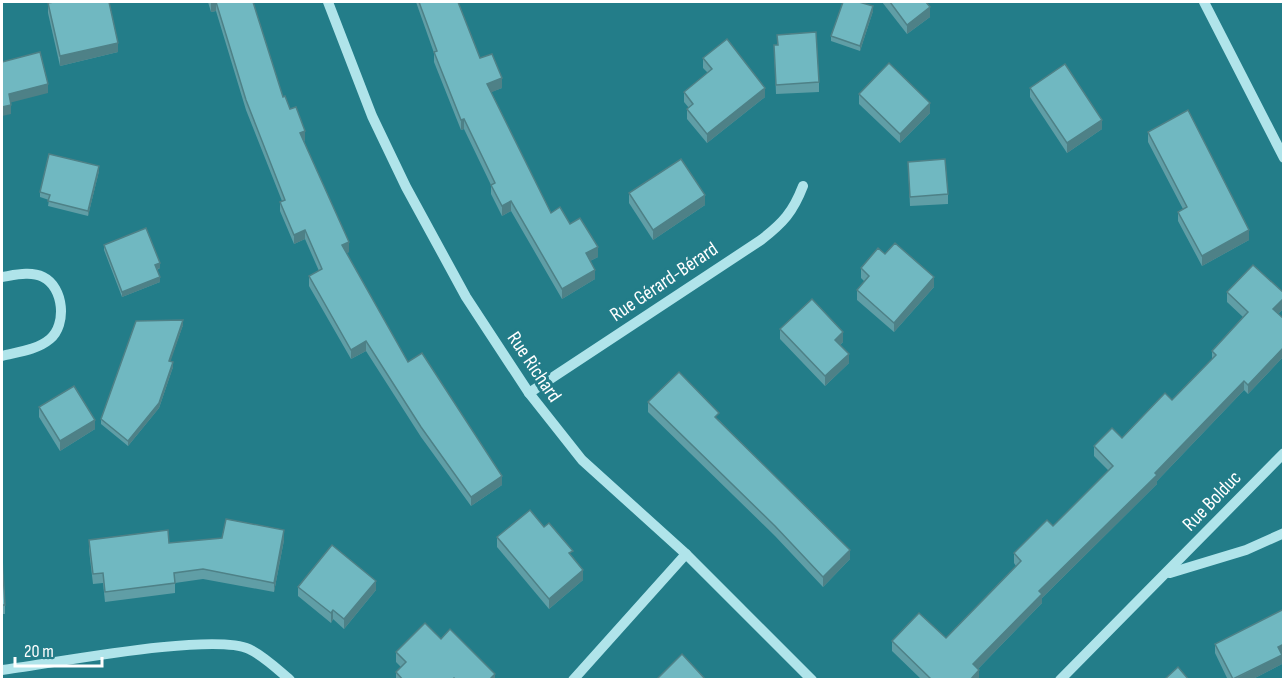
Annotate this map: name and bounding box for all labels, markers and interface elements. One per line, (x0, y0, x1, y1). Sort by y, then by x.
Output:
street label: Rue Gérard-Bérard (605, 237, 723, 327)
street label: Rue Richard (502, 327, 566, 407)
street label: Rue Bolduc (1178, 466, 1246, 536)
scale bar (15, 630, 102, 668)
text: 20 m (24, 641, 54, 662)

